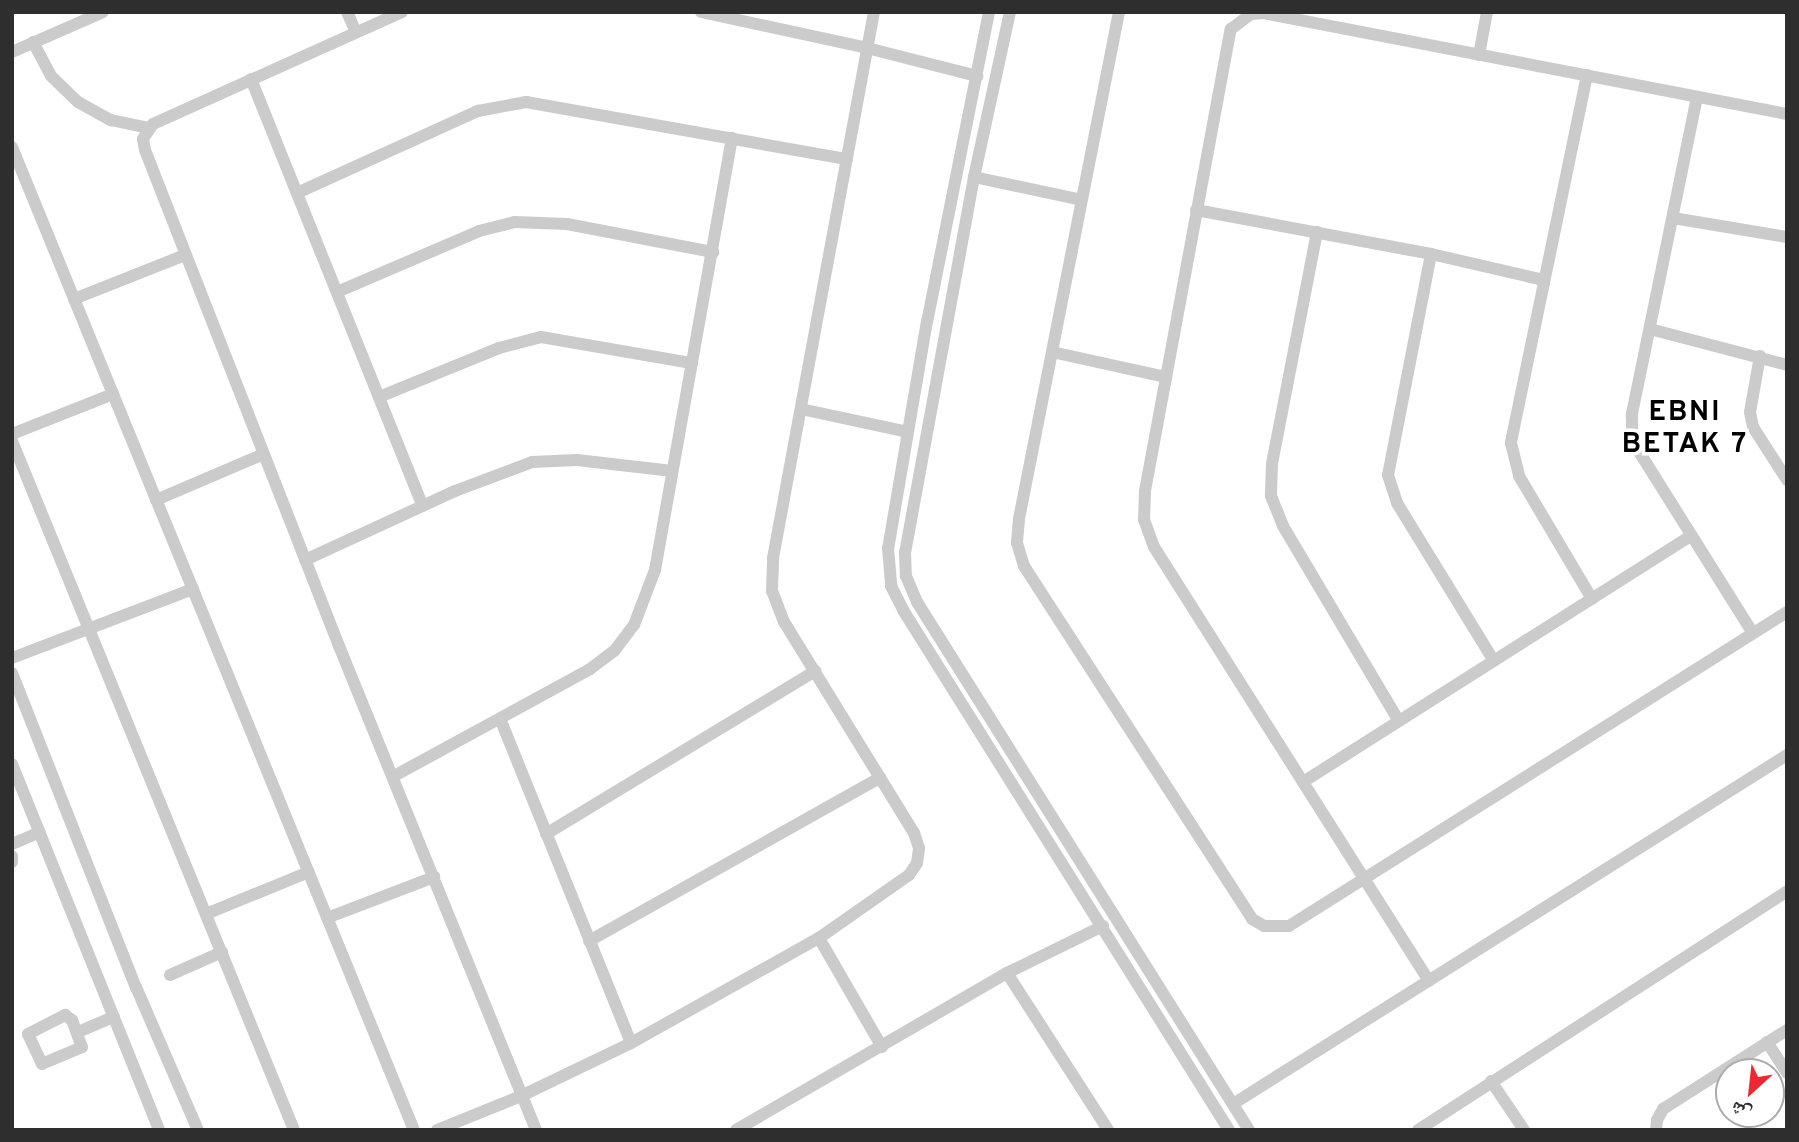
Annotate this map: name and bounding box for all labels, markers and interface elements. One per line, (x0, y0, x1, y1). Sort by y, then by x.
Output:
district label: EBNI BETAK 7 (1623, 396, 1747, 462)
north arrow (1715, 1058, 1785, 1128)
text: ش (1727, 1095, 1756, 1125)

